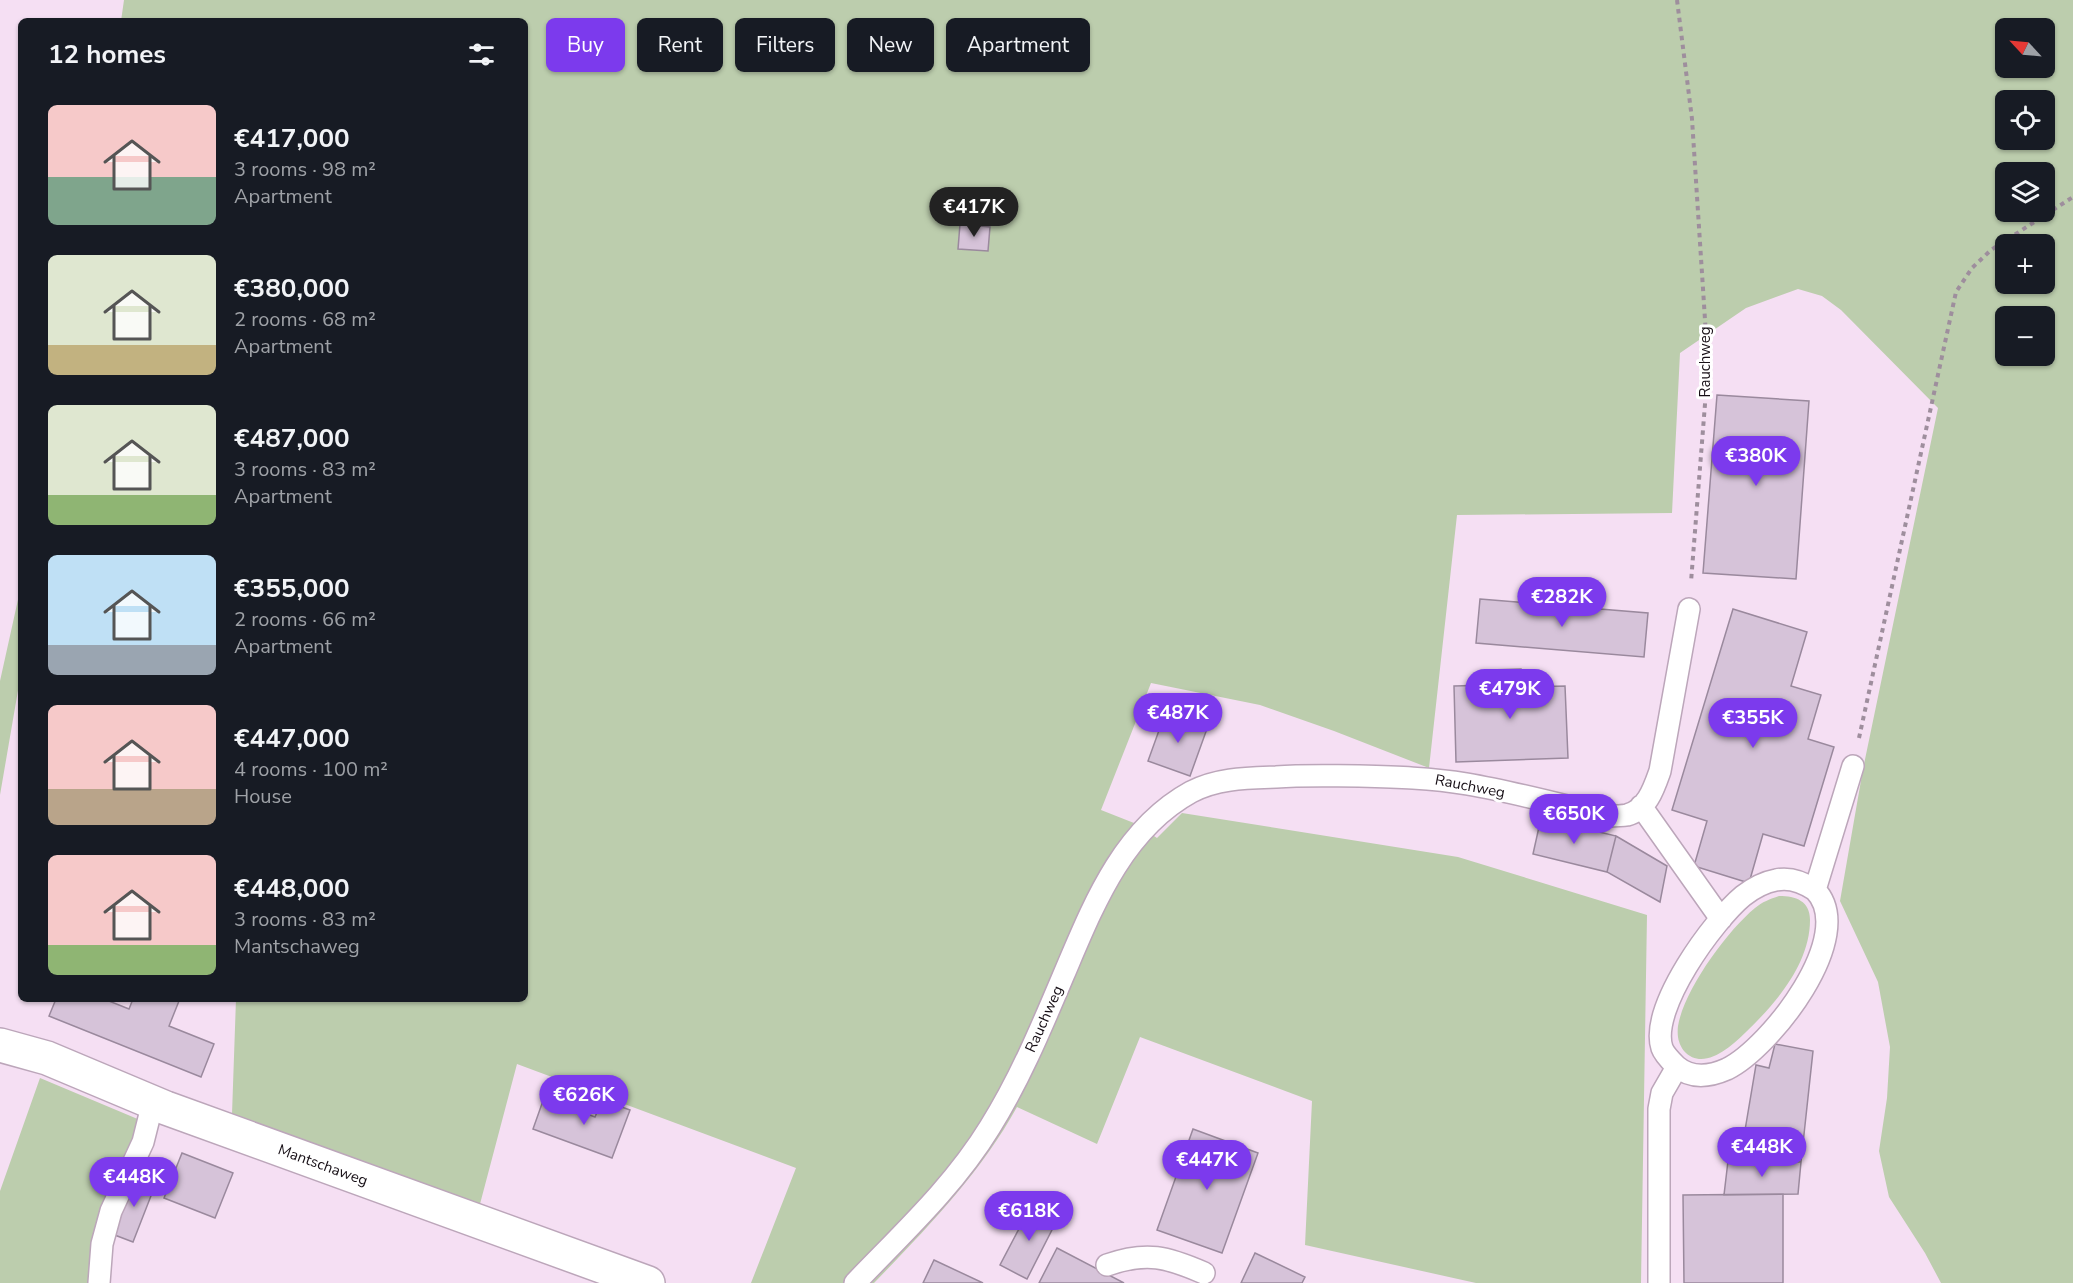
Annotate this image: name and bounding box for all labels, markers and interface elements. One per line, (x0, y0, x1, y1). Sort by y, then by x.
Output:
chip: Buy (546, 18, 625, 72)
chip: Rent (637, 18, 723, 72)
chip: Filters (735, 18, 835, 72)
chip: New (847, 18, 934, 72)
chip: Apartment (946, 18, 1090, 72)
north arrow (1995, 18, 2055, 78)
map controls (1995, 18, 2055, 366)
text: 12 homes (48, 37, 166, 72)
icon: filters (465, 38, 498, 71)
button: locate (1995, 90, 2055, 150)
text: €417,000 (234, 121, 350, 156)
icon: home (96, 129, 168, 201)
text: 3 rooms · 98 m² (234, 156, 376, 183)
button: layers (1995, 162, 2055, 222)
text: Apartment (234, 183, 332, 210)
pin: €417K (932, 187, 1016, 238)
text: €417K (943, 193, 1005, 220)
button: + (1995, 234, 2055, 294)
text: €380,000 (234, 271, 350, 306)
icon: home (96, 279, 168, 351)
text: 2 rooms · 68 m² (234, 306, 376, 333)
button: − (1995, 306, 2055, 366)
street label: Rauchweg (1695, 326, 1715, 398)
text: Apartment (234, 333, 332, 360)
text: €487,000 (234, 421, 350, 456)
icon: home (96, 429, 168, 501)
pin: €380K (1714, 436, 1798, 487)
text: €380K (1725, 442, 1787, 469)
text: 3 rooms · 83 m² (234, 456, 376, 483)
text: Apartment (234, 483, 332, 510)
text: €355,000 (234, 571, 350, 606)
pin: €282K (1520, 577, 1604, 628)
icon: home (96, 579, 168, 651)
text: €282K (1531, 583, 1593, 610)
text: 2 rooms · 66 m² (234, 606, 376, 633)
text: Apartment (234, 633, 332, 660)
pin: €479K (1468, 669, 1552, 720)
text: €479K (1479, 675, 1541, 702)
pin: €487K (1136, 693, 1220, 744)
pin: €355K (1711, 698, 1795, 749)
text: €487K (1147, 699, 1209, 726)
text: €355K (1722, 704, 1784, 731)
text: €447,000 (234, 721, 350, 756)
icon: home (96, 729, 168, 801)
text: 4 rooms · 100 m² (234, 756, 388, 783)
street label: Rauchweg (1433, 769, 1507, 803)
text: House (234, 783, 292, 810)
pin: €650K (1532, 794, 1616, 845)
text: €650K (1543, 800, 1605, 827)
text: €448,000 (234, 871, 350, 906)
icon: home (96, 879, 168, 951)
text: 3 rooms · 83 m² (234, 906, 376, 933)
text: Mantschaweg (234, 933, 360, 960)
street label: Rauchweg (1020, 982, 1068, 1056)
pin: €626K (542, 1075, 626, 1126)
text: €626K (553, 1081, 615, 1108)
pin: €448K (1720, 1127, 1804, 1178)
text: €448K (1731, 1133, 1793, 1160)
street label: Mantschaweg (275, 1139, 371, 1191)
pin: €447K (1165, 1140, 1249, 1191)
text: €447K (1176, 1146, 1238, 1173)
pin: €448K (92, 1157, 176, 1208)
text: €448K (103, 1163, 165, 1190)
pin: €618K (987, 1191, 1071, 1242)
text: €618K (998, 1197, 1060, 1224)

